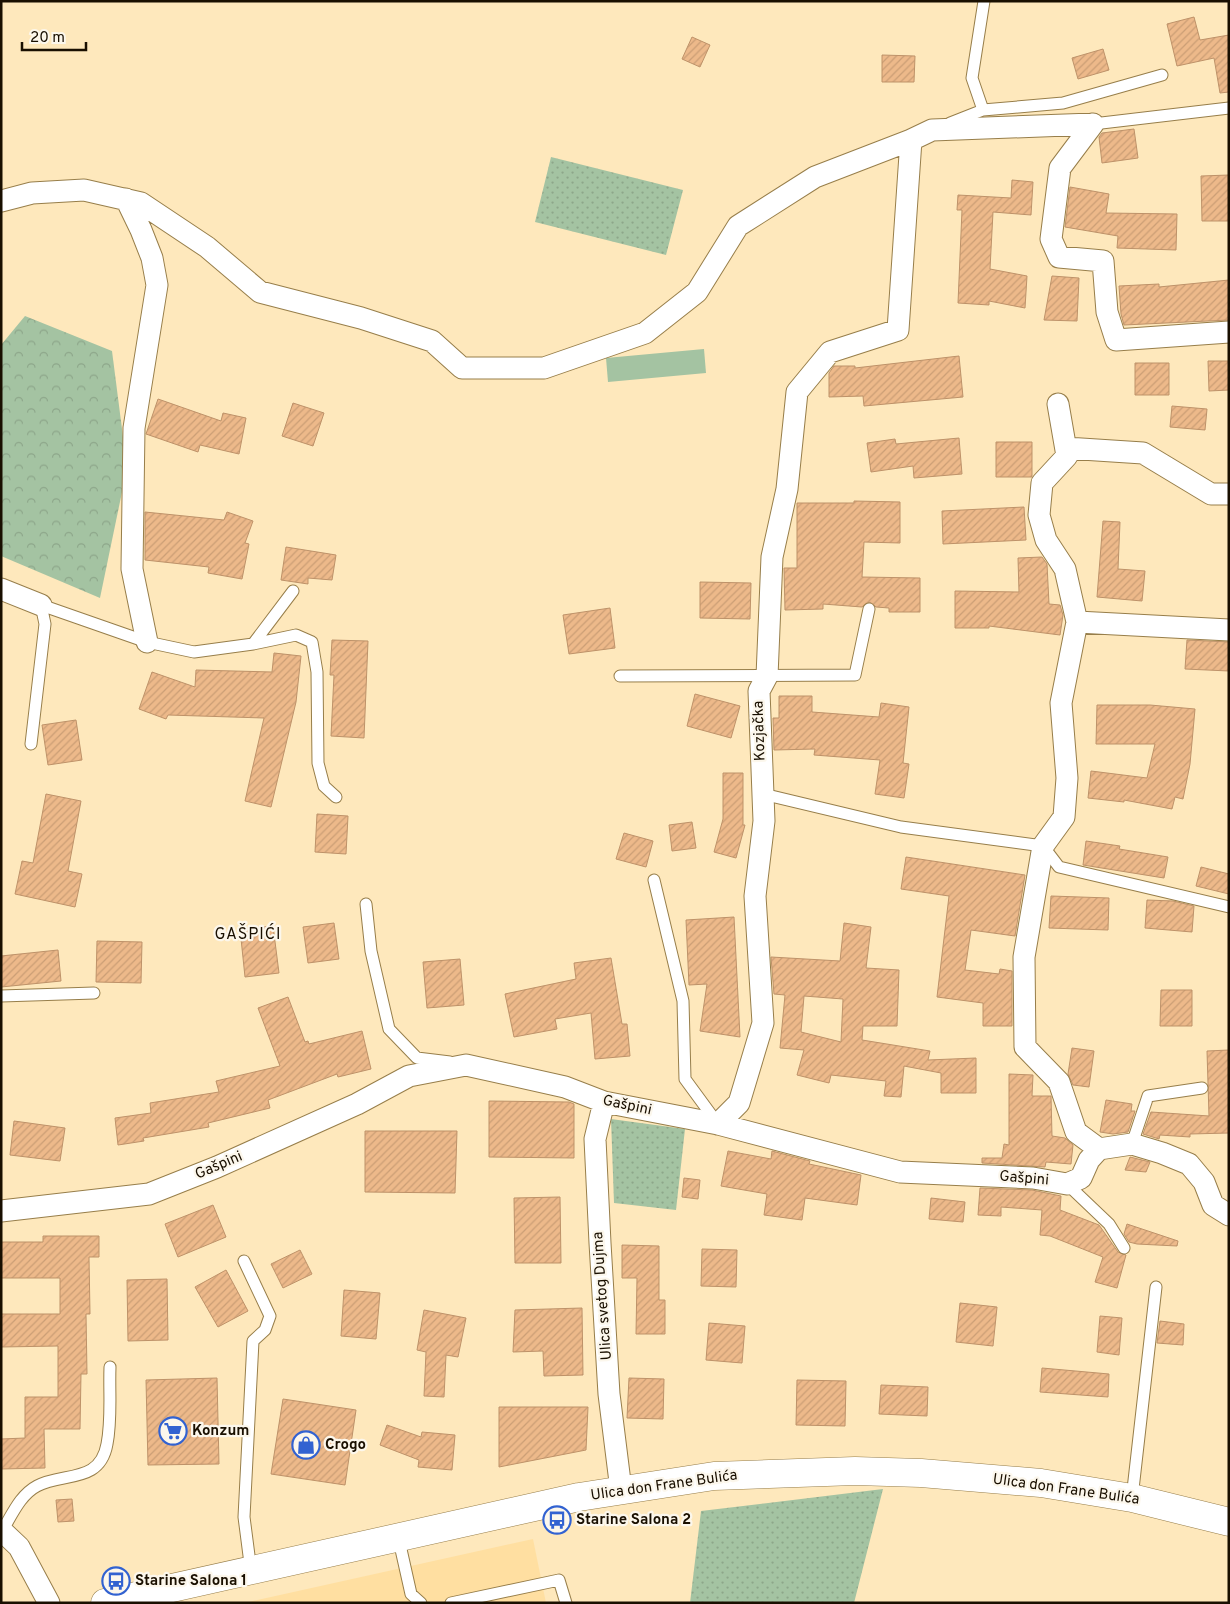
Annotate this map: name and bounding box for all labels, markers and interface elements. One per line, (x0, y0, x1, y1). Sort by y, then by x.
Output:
scale bar (22, 20, 86, 52)
text: 20 m (30, 29, 65, 48)
street label: Kozjačka (749, 701, 771, 761)
district label: GAŠPIĆI (214, 923, 282, 945)
street label: Gašpini (601, 1092, 653, 1120)
street label: Gašpini (192, 1148, 246, 1184)
street label: Gašpini (998, 1167, 1050, 1191)
street label: Ulica svetog Dujma (589, 1231, 617, 1361)
supermarket icon: Konzum (158, 1416, 188, 1446)
place label: Konzum (192, 1422, 249, 1441)
shop icon: Crogo (291, 1430, 321, 1460)
place label: Crogo (325, 1436, 366, 1455)
street label: Ulica don Frane Bulića (589, 1466, 739, 1506)
street label: Ulica don Frane Bulića (991, 1470, 1141, 1510)
bus stop icon: Starine Salona 2 (542, 1505, 572, 1535)
place label: Starine Salona 2 (576, 1511, 691, 1530)
bus stop icon: Starine Salona 1 (101, 1566, 131, 1596)
place label: Starine Salona 1 (135, 1572, 247, 1591)

